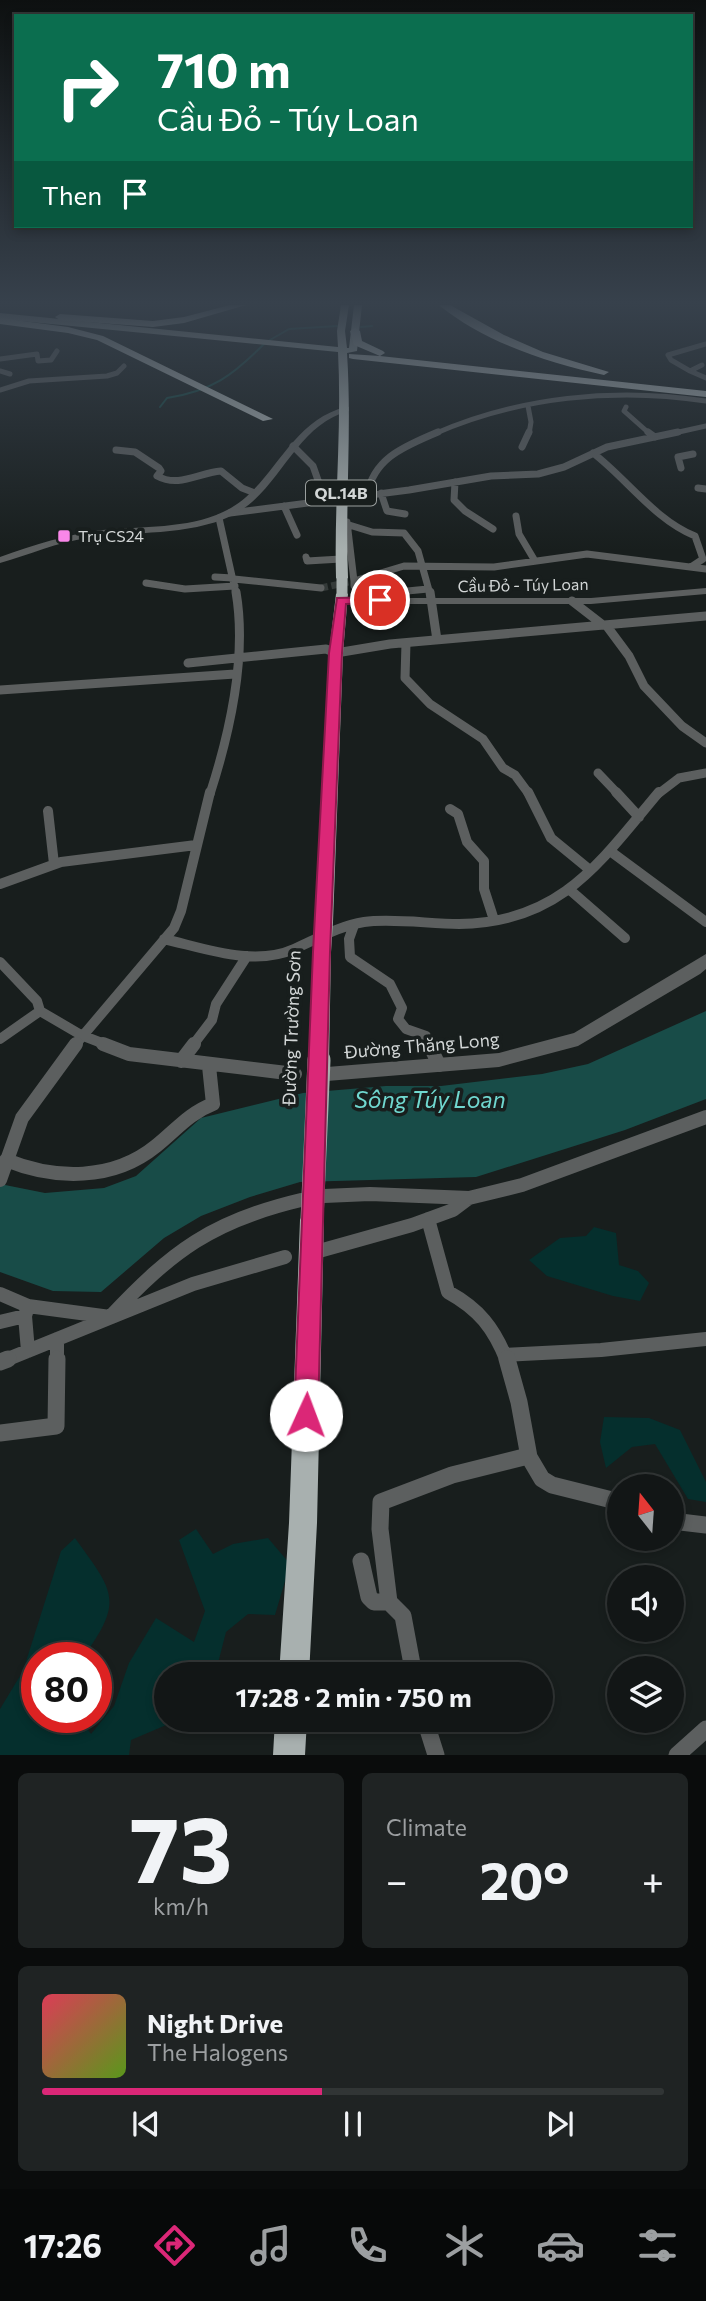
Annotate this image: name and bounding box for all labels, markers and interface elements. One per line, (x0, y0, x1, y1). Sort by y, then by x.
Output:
text: 710 m (157, 38, 291, 98)
icon: right (42, 42, 133, 133)
text: Cầu Đỏ - Túy Loan (157, 98, 419, 138)
icon: arrive (116, 175, 154, 213)
text: Then (42, 179, 102, 210)
road number: QL.14B (306, 480, 376, 506)
place label: Trụ CS24 (78, 526, 144, 545)
marker: Trụ CS24 (56, 528, 72, 544)
pin (350, 570, 410, 630)
street label: Cầu Đỏ - Túy Loan (457, 574, 589, 595)
icon: arrive (361, 581, 399, 619)
street label: Đường Trường Sơn (277, 950, 305, 1107)
street label: Đường Thăng Long (343, 1027, 501, 1063)
water label: Sông Túy Loan (354, 1085, 506, 1113)
position arrow (269, 1378, 343, 1452)
north arrow (607, 1474, 684, 1550)
map controls (607, 1474, 684, 1733)
button: sound (607, 1565, 684, 1642)
speed limit sign: 80 (21, 1642, 112, 1733)
button: layers (607, 1656, 684, 1733)
text: 17:28 · 2 min · 750 m (235, 1681, 472, 1712)
text: 73 (129, 1790, 233, 1902)
text: Climate (386, 1813, 467, 1841)
text: 20° (480, 1847, 570, 1911)
text: − (386, 1856, 408, 1903)
text: + (642, 1856, 664, 1903)
text: km/h (153, 1892, 209, 1920)
text: Night Drive (147, 2007, 283, 2038)
text: The Halogens (147, 2038, 288, 2066)
icon: previous (127, 2105, 165, 2143)
icon: pause (334, 2105, 372, 2143)
icon: next (541, 2105, 579, 2143)
icon: directions (150, 2221, 199, 2270)
icon: music (246, 2221, 295, 2270)
icon: phone (343, 2221, 392, 2270)
icon: climate (440, 2221, 489, 2270)
icon: car (536, 2221, 585, 2270)
icon: filters (633, 2221, 682, 2270)
text: 17:26 (24, 2225, 102, 2265)

